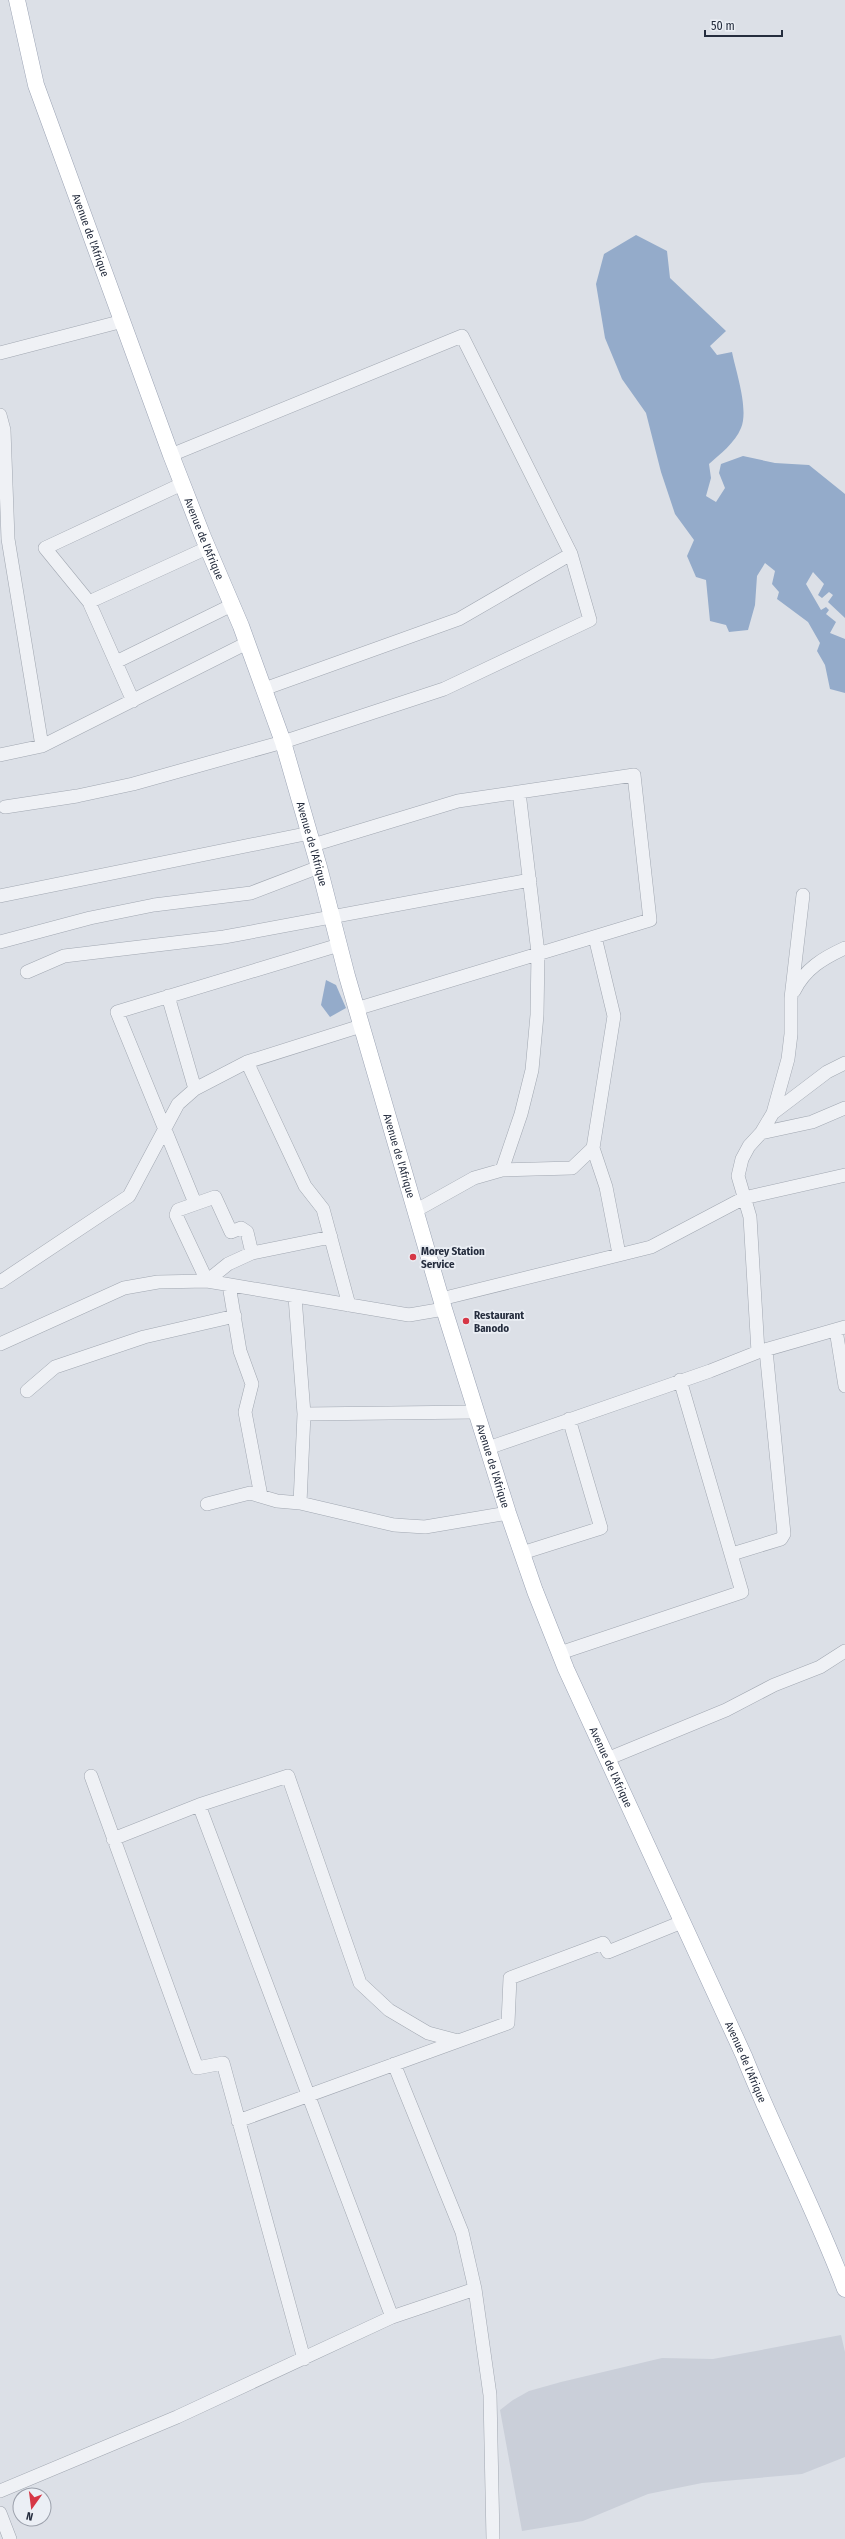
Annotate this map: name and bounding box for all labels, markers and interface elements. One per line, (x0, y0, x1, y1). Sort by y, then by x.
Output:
scale bar (705, 12, 782, 38)
text: 50 m (711, 19, 735, 33)
street label: Avenue de l'Afrique (70, 192, 112, 278)
street label: Avenue de l'Afrique (182, 496, 227, 582)
street label: Avenue de l'Afrique (294, 800, 330, 887)
street label: Avenue de l'Afrique (381, 1112, 418, 1199)
place label: Morey Station Service (421, 1245, 485, 1271)
marker: Morey Station Service (408, 1252, 418, 1262)
place label: Restaurant Banodo (474, 1309, 524, 1335)
marker: Restaurant Banodo (461, 1316, 471, 1326)
street label: Avenue de l'Afrique (474, 1422, 512, 1509)
street label: Avenue de l'Afrique (587, 1725, 635, 1810)
street label: Avenue de l'Afrique (722, 2019, 769, 2104)
north arrow (12, 2487, 52, 2527)
text: N (25, 2509, 34, 2523)

